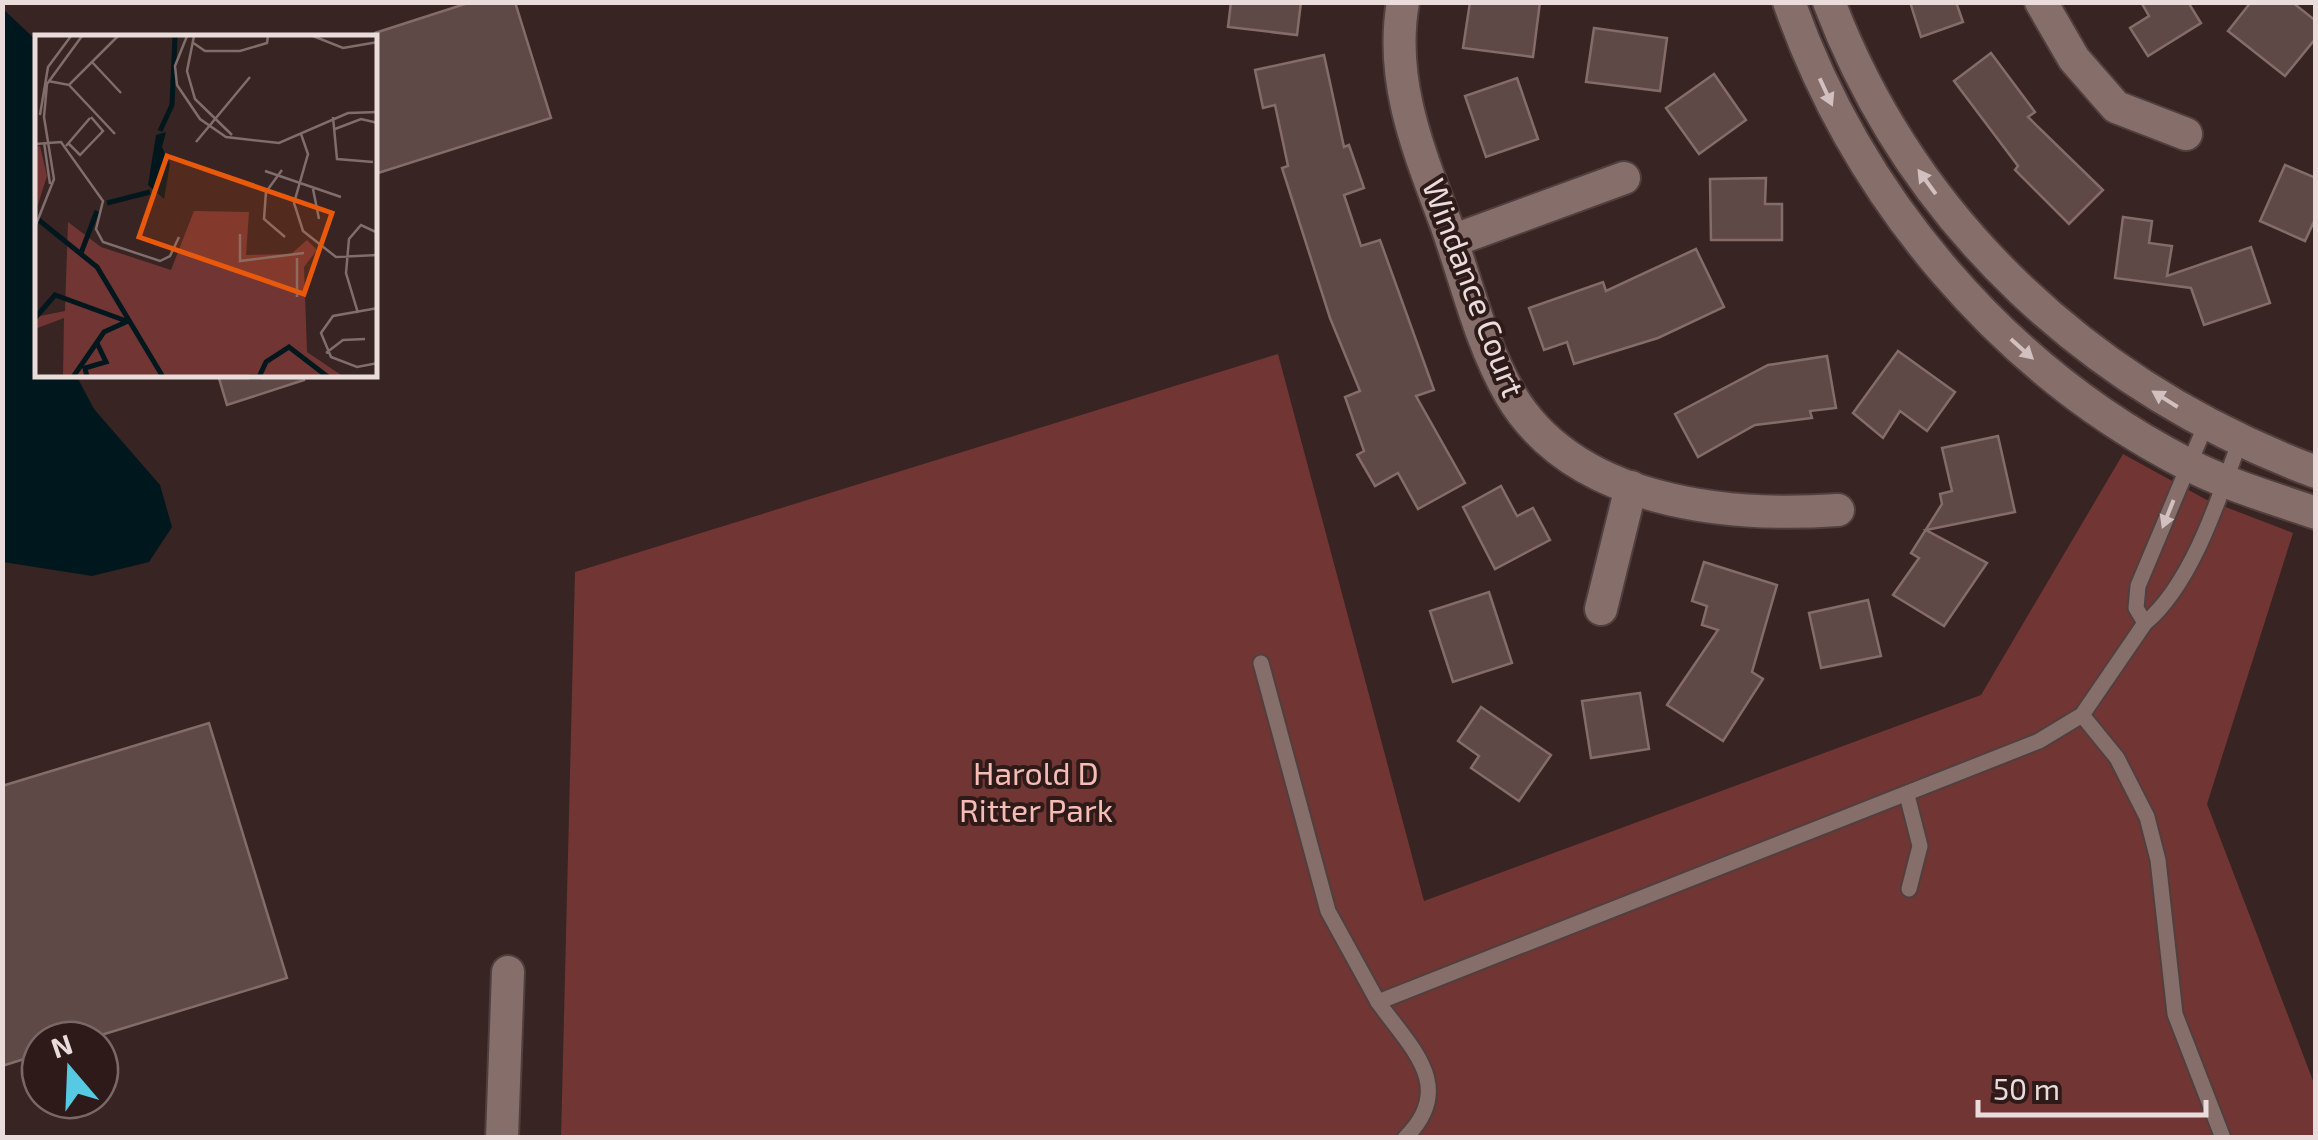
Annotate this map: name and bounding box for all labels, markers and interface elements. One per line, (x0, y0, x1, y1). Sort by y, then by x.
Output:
inset map (35, 35, 378, 378)
one-way arrow (1818, 78, 1835, 107)
one-way arrow (1918, 169, 1937, 195)
street label: Windance Court (1416, 173, 1534, 402)
one-way arrow (2010, 337, 2034, 360)
one-way arrow (2151, 391, 2179, 408)
one-way arrow (2159, 499, 2175, 529)
park label: Harold D Ritter Park (959, 753, 1113, 828)
north arrow (20, 1020, 120, 1120)
text: N (46, 1026, 77, 1065)
scale bar (1978, 1055, 2206, 1117)
text: 50 m (1993, 1070, 2060, 1106)

